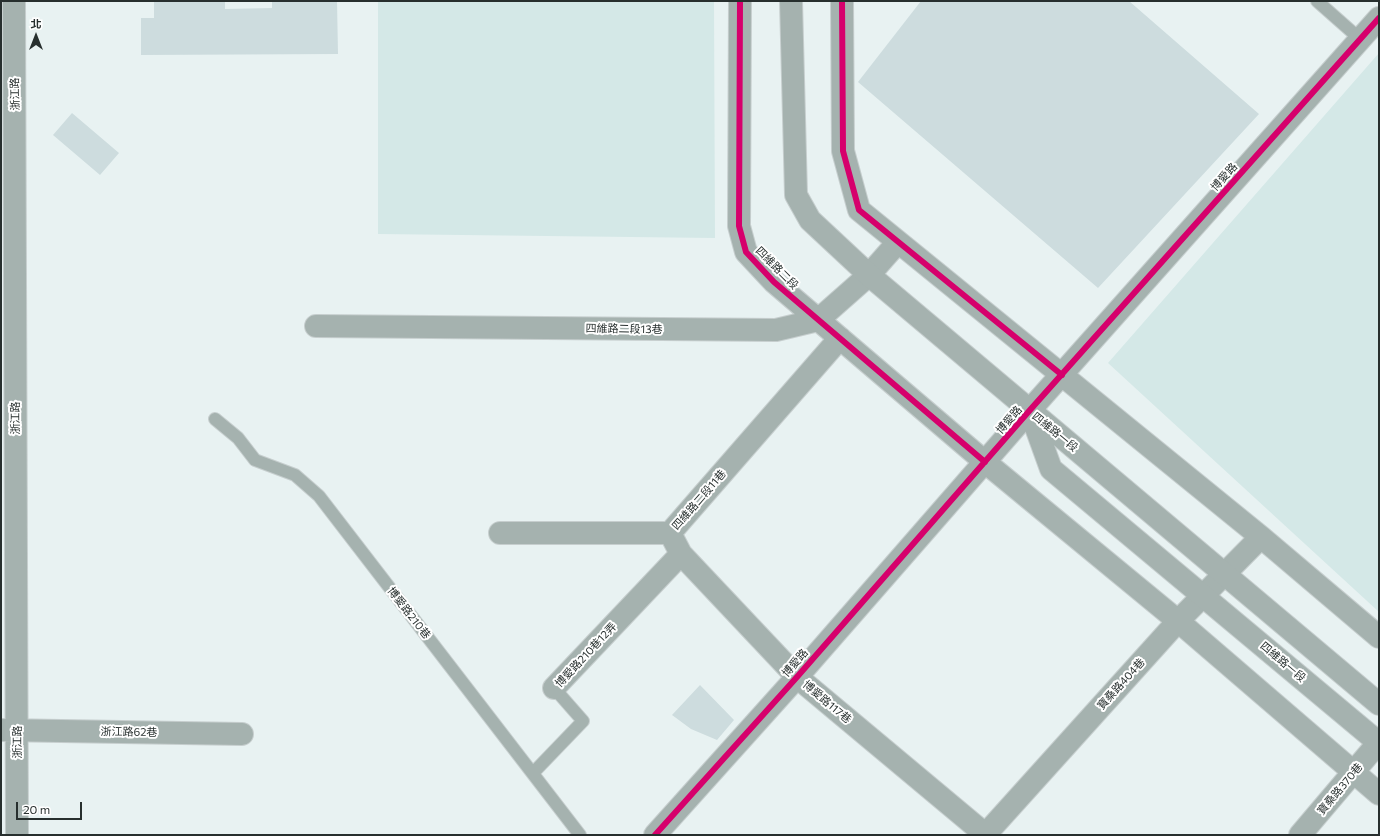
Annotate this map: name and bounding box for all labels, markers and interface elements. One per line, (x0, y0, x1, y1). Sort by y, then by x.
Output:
north arrow (16, 16, 56, 56)
text: 北 (31, 17, 42, 30)
street label: 浙江路 (8, 77, 22, 111)
street label: 博愛路 (1208, 160, 1240, 194)
street label: 四維路二段 (753, 244, 801, 292)
street label: 四維路二段13巷 (585, 322, 663, 336)
street label: 浙江路 (8, 402, 22, 434)
street label: 博愛路 (993, 403, 1025, 437)
street label: 四維路一段 (1029, 410, 1081, 454)
street label: 四維路二段11巷 (669, 467, 729, 533)
street label: 博愛路210巷 (385, 585, 433, 641)
street label: 博愛路210巷12弄 (553, 620, 619, 690)
street label: 四維路一段 (1258, 639, 1308, 685)
street label: 博愛路 (779, 646, 811, 680)
street label: 寶桑路404巷 (1095, 656, 1147, 712)
street label: 博愛路117巷 (800, 678, 854, 726)
street label: 浙江路62巷 (101, 725, 157, 739)
street label: 浙江路 (10, 726, 24, 758)
street label: 寶桑路370巷 (1315, 761, 1365, 817)
scale bar (18, 794, 84, 820)
text: 20 m (23, 802, 50, 816)

